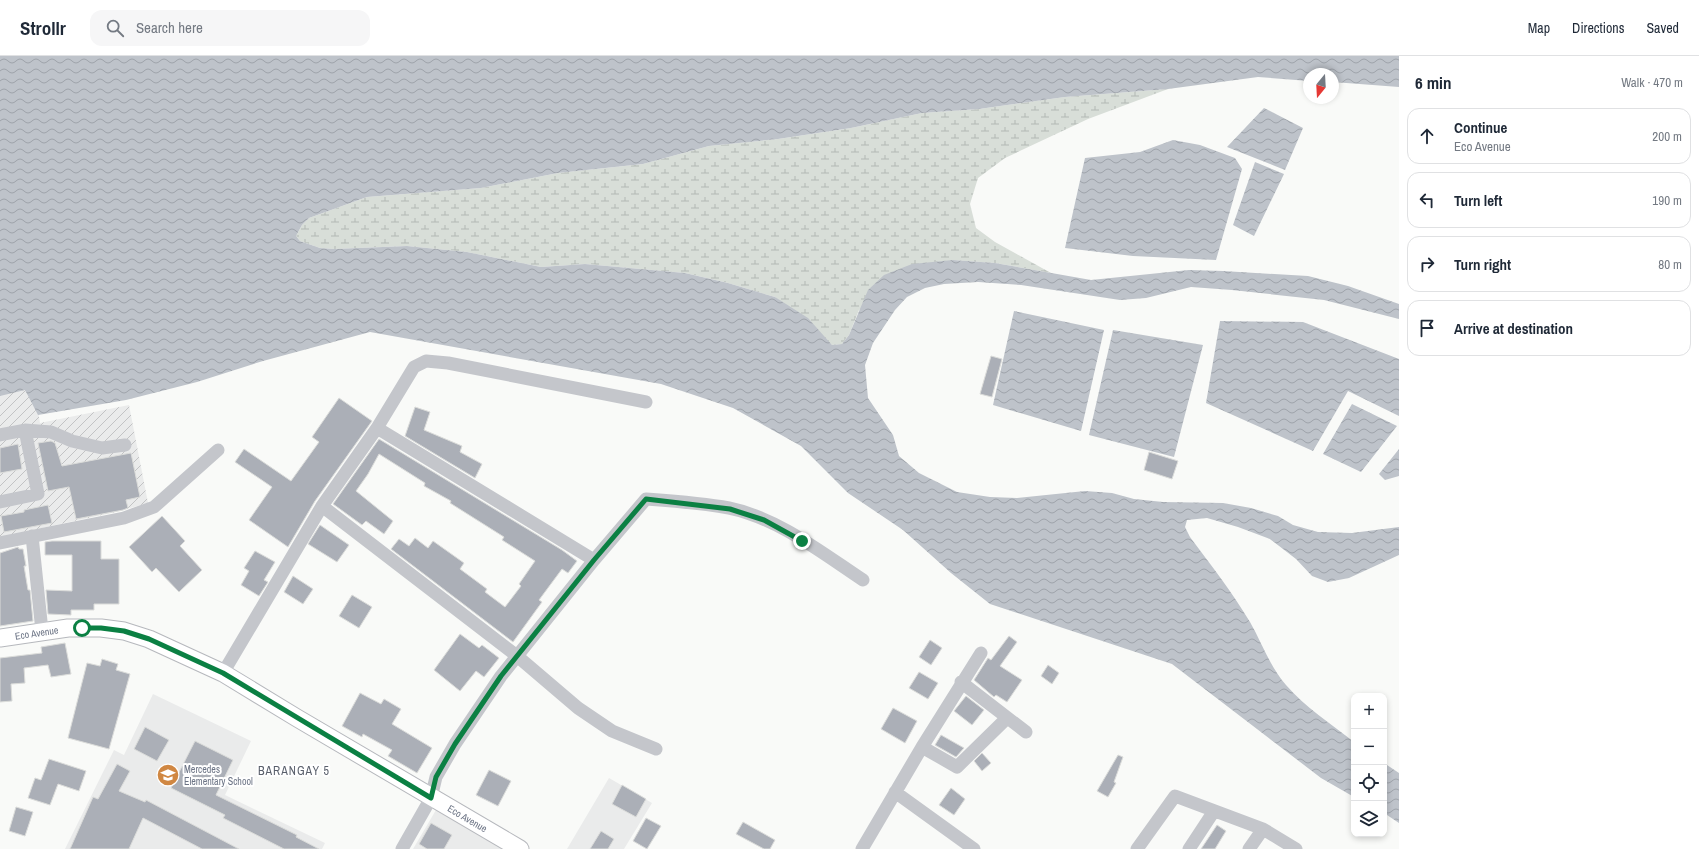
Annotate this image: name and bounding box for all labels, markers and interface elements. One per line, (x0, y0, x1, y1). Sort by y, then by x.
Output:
search box (90, 10, 370, 46)
text: Strollr (20, 15, 66, 41)
icon: search (104, 17, 126, 39)
text: Search here (136, 17, 203, 38)
text: Map (1528, 19, 1550, 37)
text: Directions (1572, 19, 1624, 37)
text: Saved (1646, 19, 1679, 37)
north arrow (1303, 68, 1339, 104)
text: 6 min (1415, 71, 1451, 94)
text: Walk · 470 m (1621, 74, 1683, 91)
text: Continue (1454, 117, 1507, 138)
icon: ahead (1416, 125, 1438, 147)
text: 200 m (1652, 128, 1682, 145)
text: Eco Avenue (1454, 138, 1511, 155)
icon: left (1416, 189, 1438, 211)
text: Turn left (1454, 190, 1502, 211)
text: 190 m (1652, 192, 1682, 209)
icon: right (1416, 253, 1438, 275)
text: Turn right (1454, 254, 1511, 275)
text: 80 m (1658, 256, 1682, 273)
icon: arrive (1416, 317, 1438, 339)
text: Arrive at destination (1454, 318, 1573, 339)
route end (793, 532, 811, 550)
route start (73, 619, 91, 637)
street label: Eco Avenue (14, 623, 60, 643)
map controls (1351, 693, 1387, 837)
button: + (1351, 693, 1387, 729)
button: − (1351, 729, 1387, 765)
school or university icon: Mercedes Elementary School (155, 762, 181, 788)
place label: Mercedes Elementary School (184, 763, 253, 788)
district label: BARANGAY 5 (258, 763, 330, 779)
button: locate (1351, 765, 1387, 801)
button: layers (1351, 801, 1387, 837)
street label: Eco Avenue (445, 802, 490, 836)

